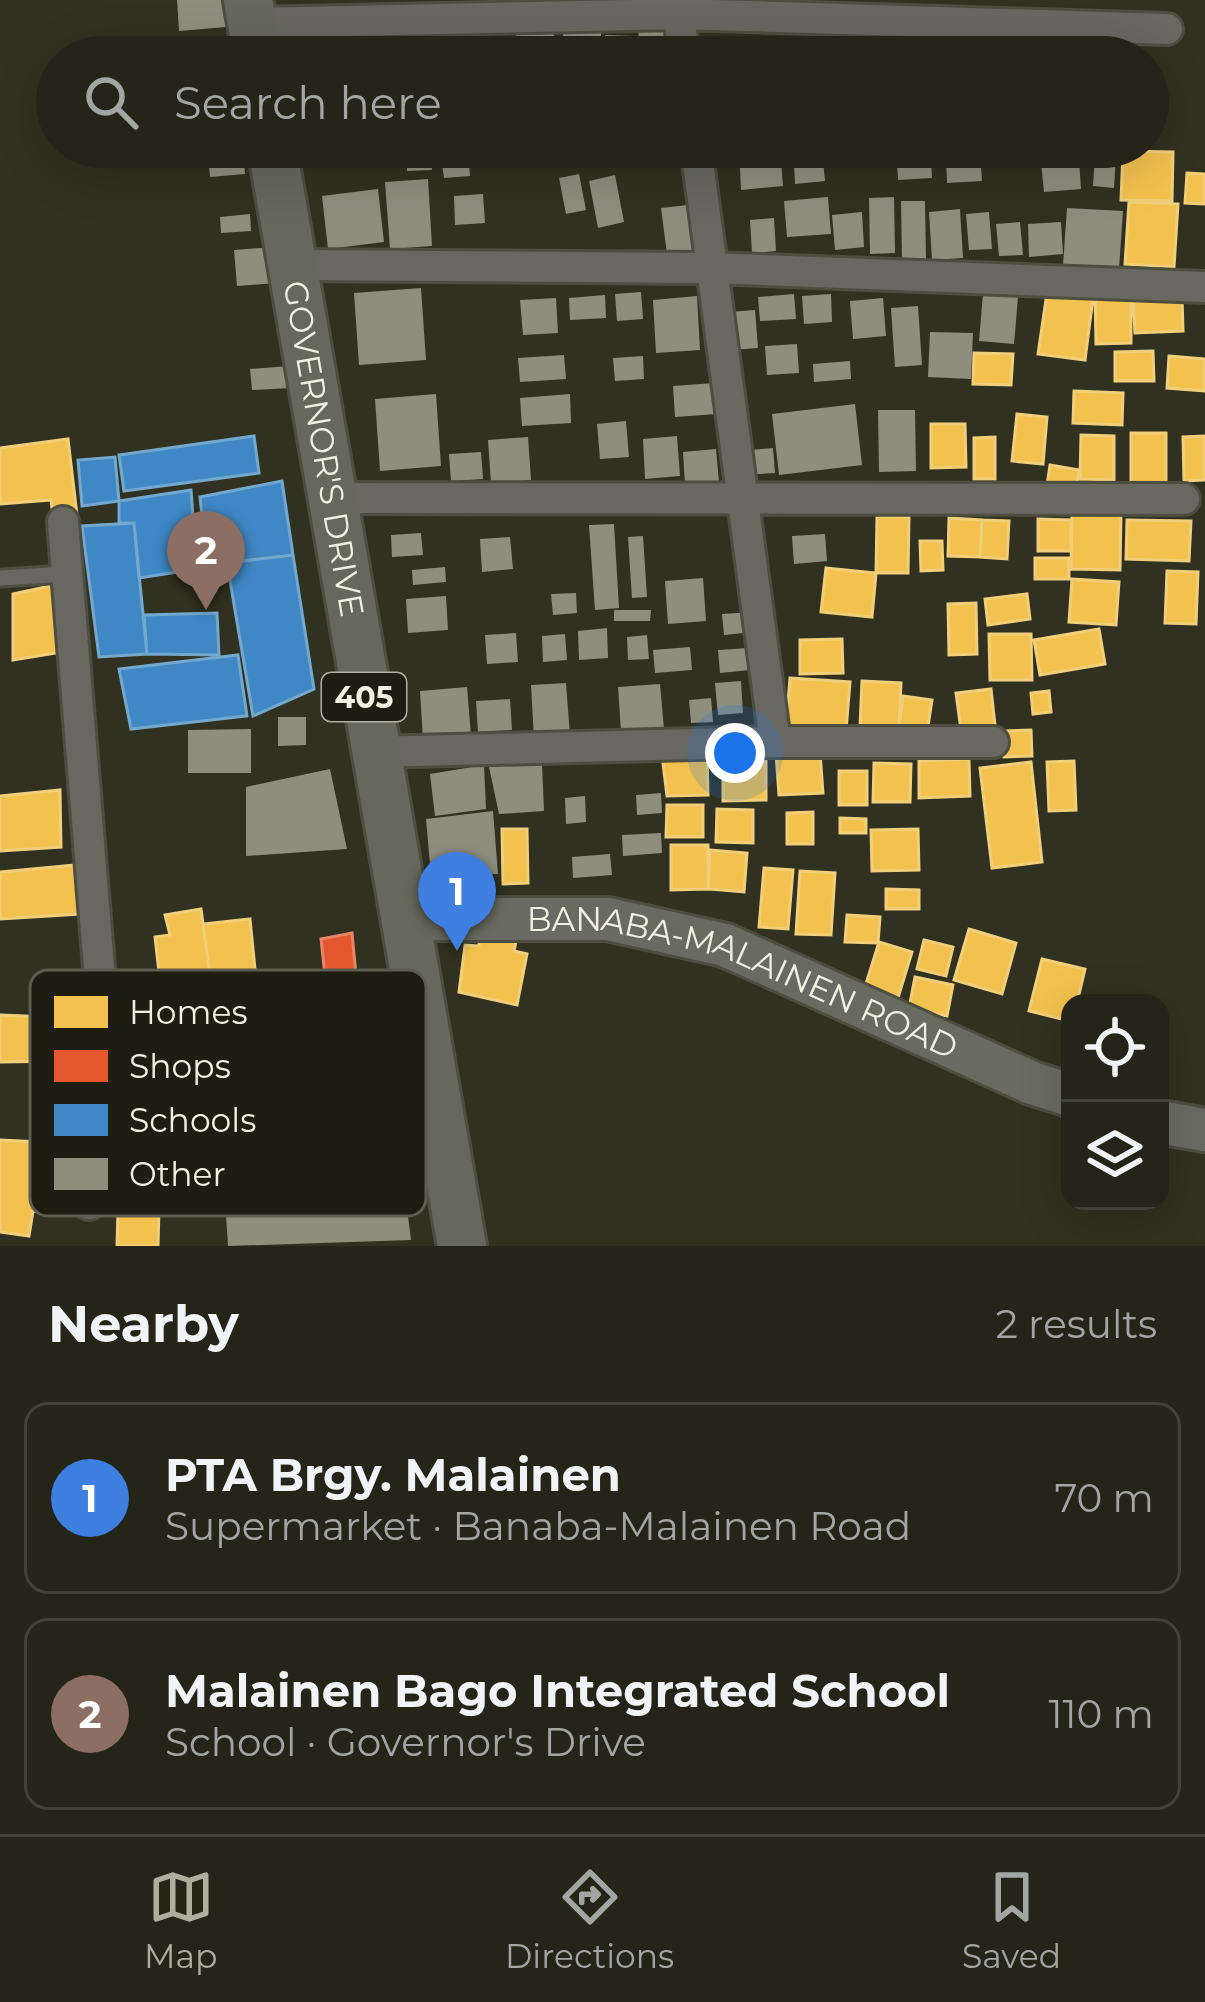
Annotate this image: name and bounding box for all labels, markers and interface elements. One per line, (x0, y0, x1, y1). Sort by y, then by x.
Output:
search box (36, 36, 1169, 168)
icon: search (78, 69, 144, 135)
text: Search here (174, 75, 442, 130)
street label: GOVERNOR'S DRIVE (275, 277, 373, 620)
pin: 2 (167, 511, 245, 610)
road number: 405 (322, 673, 406, 721)
your location (705, 723, 765, 783)
pin: 1 (418, 852, 496, 951)
street label: BANABA-MALAINEN ROAD (527, 898, 964, 1067)
legend (30, 970, 426, 1216)
text: Homes (129, 992, 248, 1032)
map controls (1061, 994, 1169, 1210)
button: locate (1061, 994, 1169, 1102)
text: Shops (129, 1046, 231, 1086)
text: Schools (129, 1100, 256, 1140)
button: layers (1061, 1102, 1169, 1210)
text: Other (129, 1154, 226, 1194)
text: Nearby (48, 1293, 239, 1355)
text: 2 results (996, 1300, 1157, 1348)
text: PTA Brgy. Malainen (165, 1447, 621, 1502)
text: 1 (82, 1474, 98, 1522)
text: 70 m (1054, 1474, 1154, 1522)
text: Supermarket · Banaba-Malainen Road (165, 1502, 911, 1550)
text: Malainen Bago Integrated School (165, 1663, 950, 1718)
text: 2 (78, 1690, 102, 1738)
text: 110 m (1048, 1690, 1154, 1738)
text: School · Governor's Drive (165, 1718, 646, 1766)
tab: Map (144, 1864, 217, 1976)
tab: Directions (505, 1864, 674, 1976)
tab: Saved (962, 1864, 1061, 1976)

